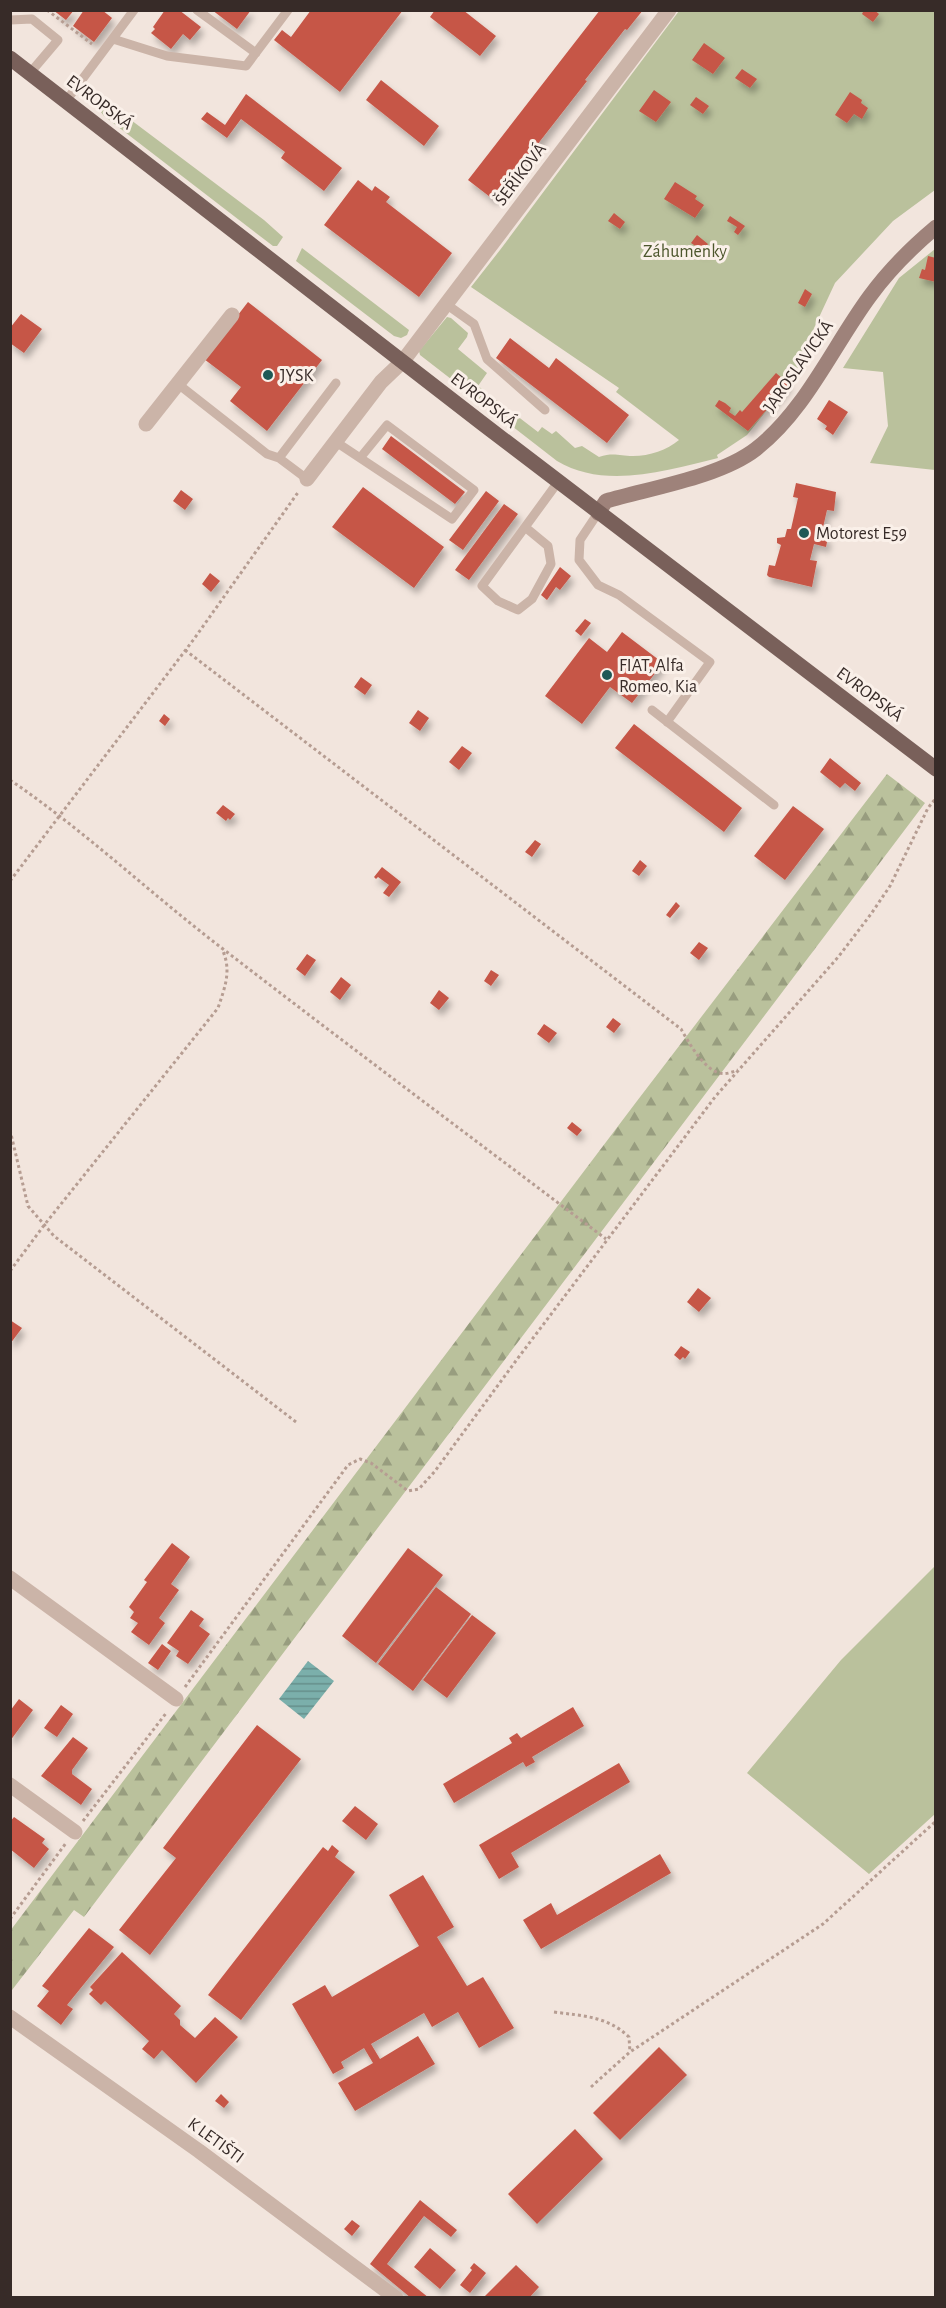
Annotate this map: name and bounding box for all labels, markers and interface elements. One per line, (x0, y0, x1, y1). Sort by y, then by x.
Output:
street label: EVROPSKÁ (63, 70, 138, 134)
street label: ŠEŘÍKOVÁ (489, 138, 550, 209)
park label: Záhumenky (643, 243, 727, 261)
street label: JAROSLAVICKÁ (758, 315, 837, 416)
place label: JYSK (280, 367, 314, 385)
street label: EVROPSKÁ (447, 367, 522, 432)
marker: JYSK (261, 368, 275, 382)
place label: Motorest E59 (816, 525, 907, 543)
marker: Motorest E59 (797, 526, 811, 540)
place label: FIAT, Alfa Romeo, Kia (619, 657, 697, 696)
street label: EVROPSKÁ (833, 662, 908, 726)
marker: FIAT, Alfa Romeo, Kia (600, 668, 614, 682)
street label: K LETIŠTI (184, 2112, 249, 2167)

